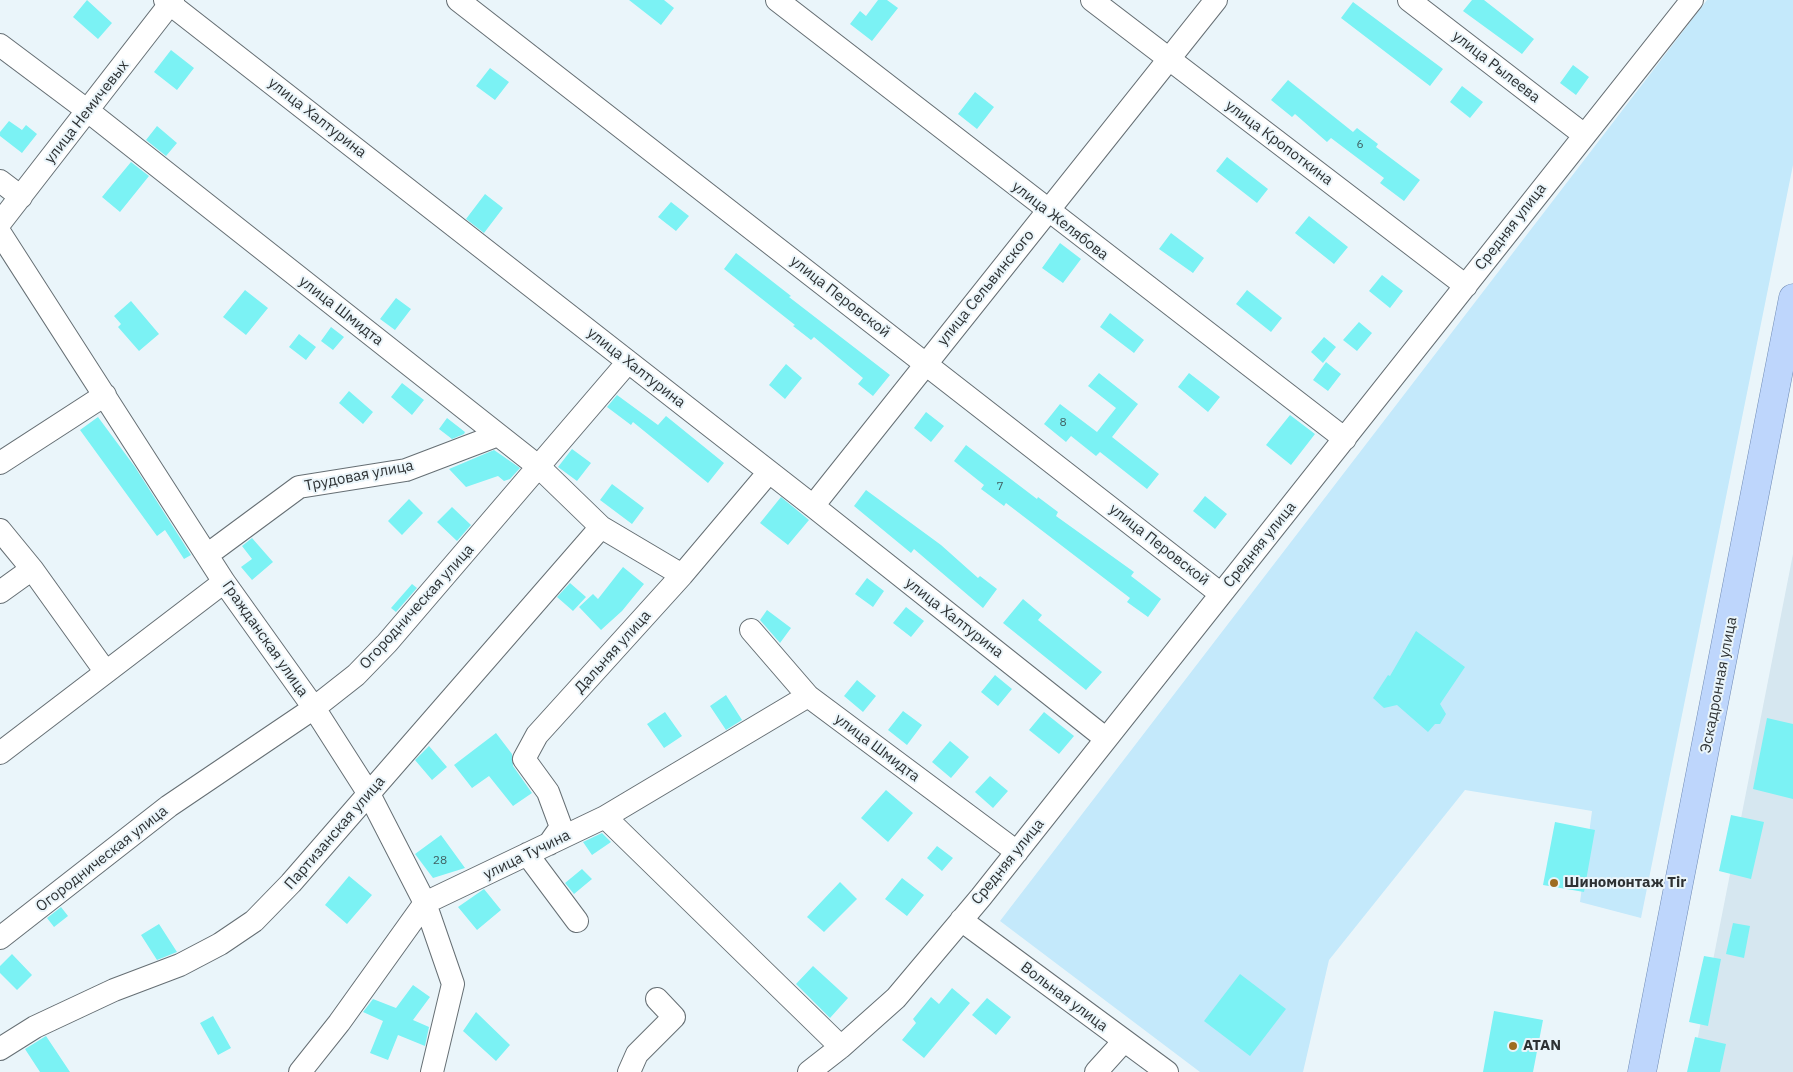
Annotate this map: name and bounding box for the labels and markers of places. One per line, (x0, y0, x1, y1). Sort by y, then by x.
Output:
place label: Шиномонтаж Tir (1564, 874, 1686, 892)
marker: Шиномонтаж Tir (1548, 877, 1560, 889)
place label: ATAN (1523, 1037, 1561, 1055)
marker: ATAN (1507, 1040, 1519, 1052)

